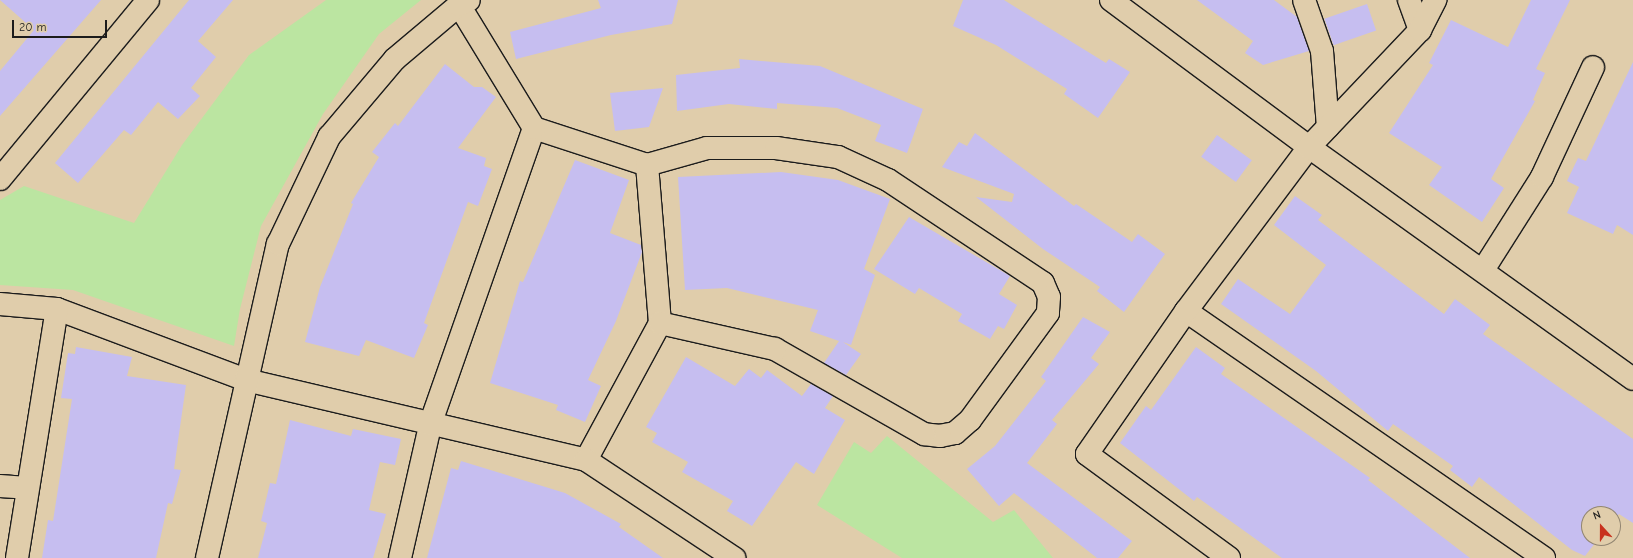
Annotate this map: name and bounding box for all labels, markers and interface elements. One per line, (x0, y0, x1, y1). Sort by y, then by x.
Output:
scale bar (14, 12, 109, 38)
text: 20 m (19, 20, 47, 34)
north arrow (1581, 506, 1621, 546)
text: N (1591, 508, 1603, 523)

